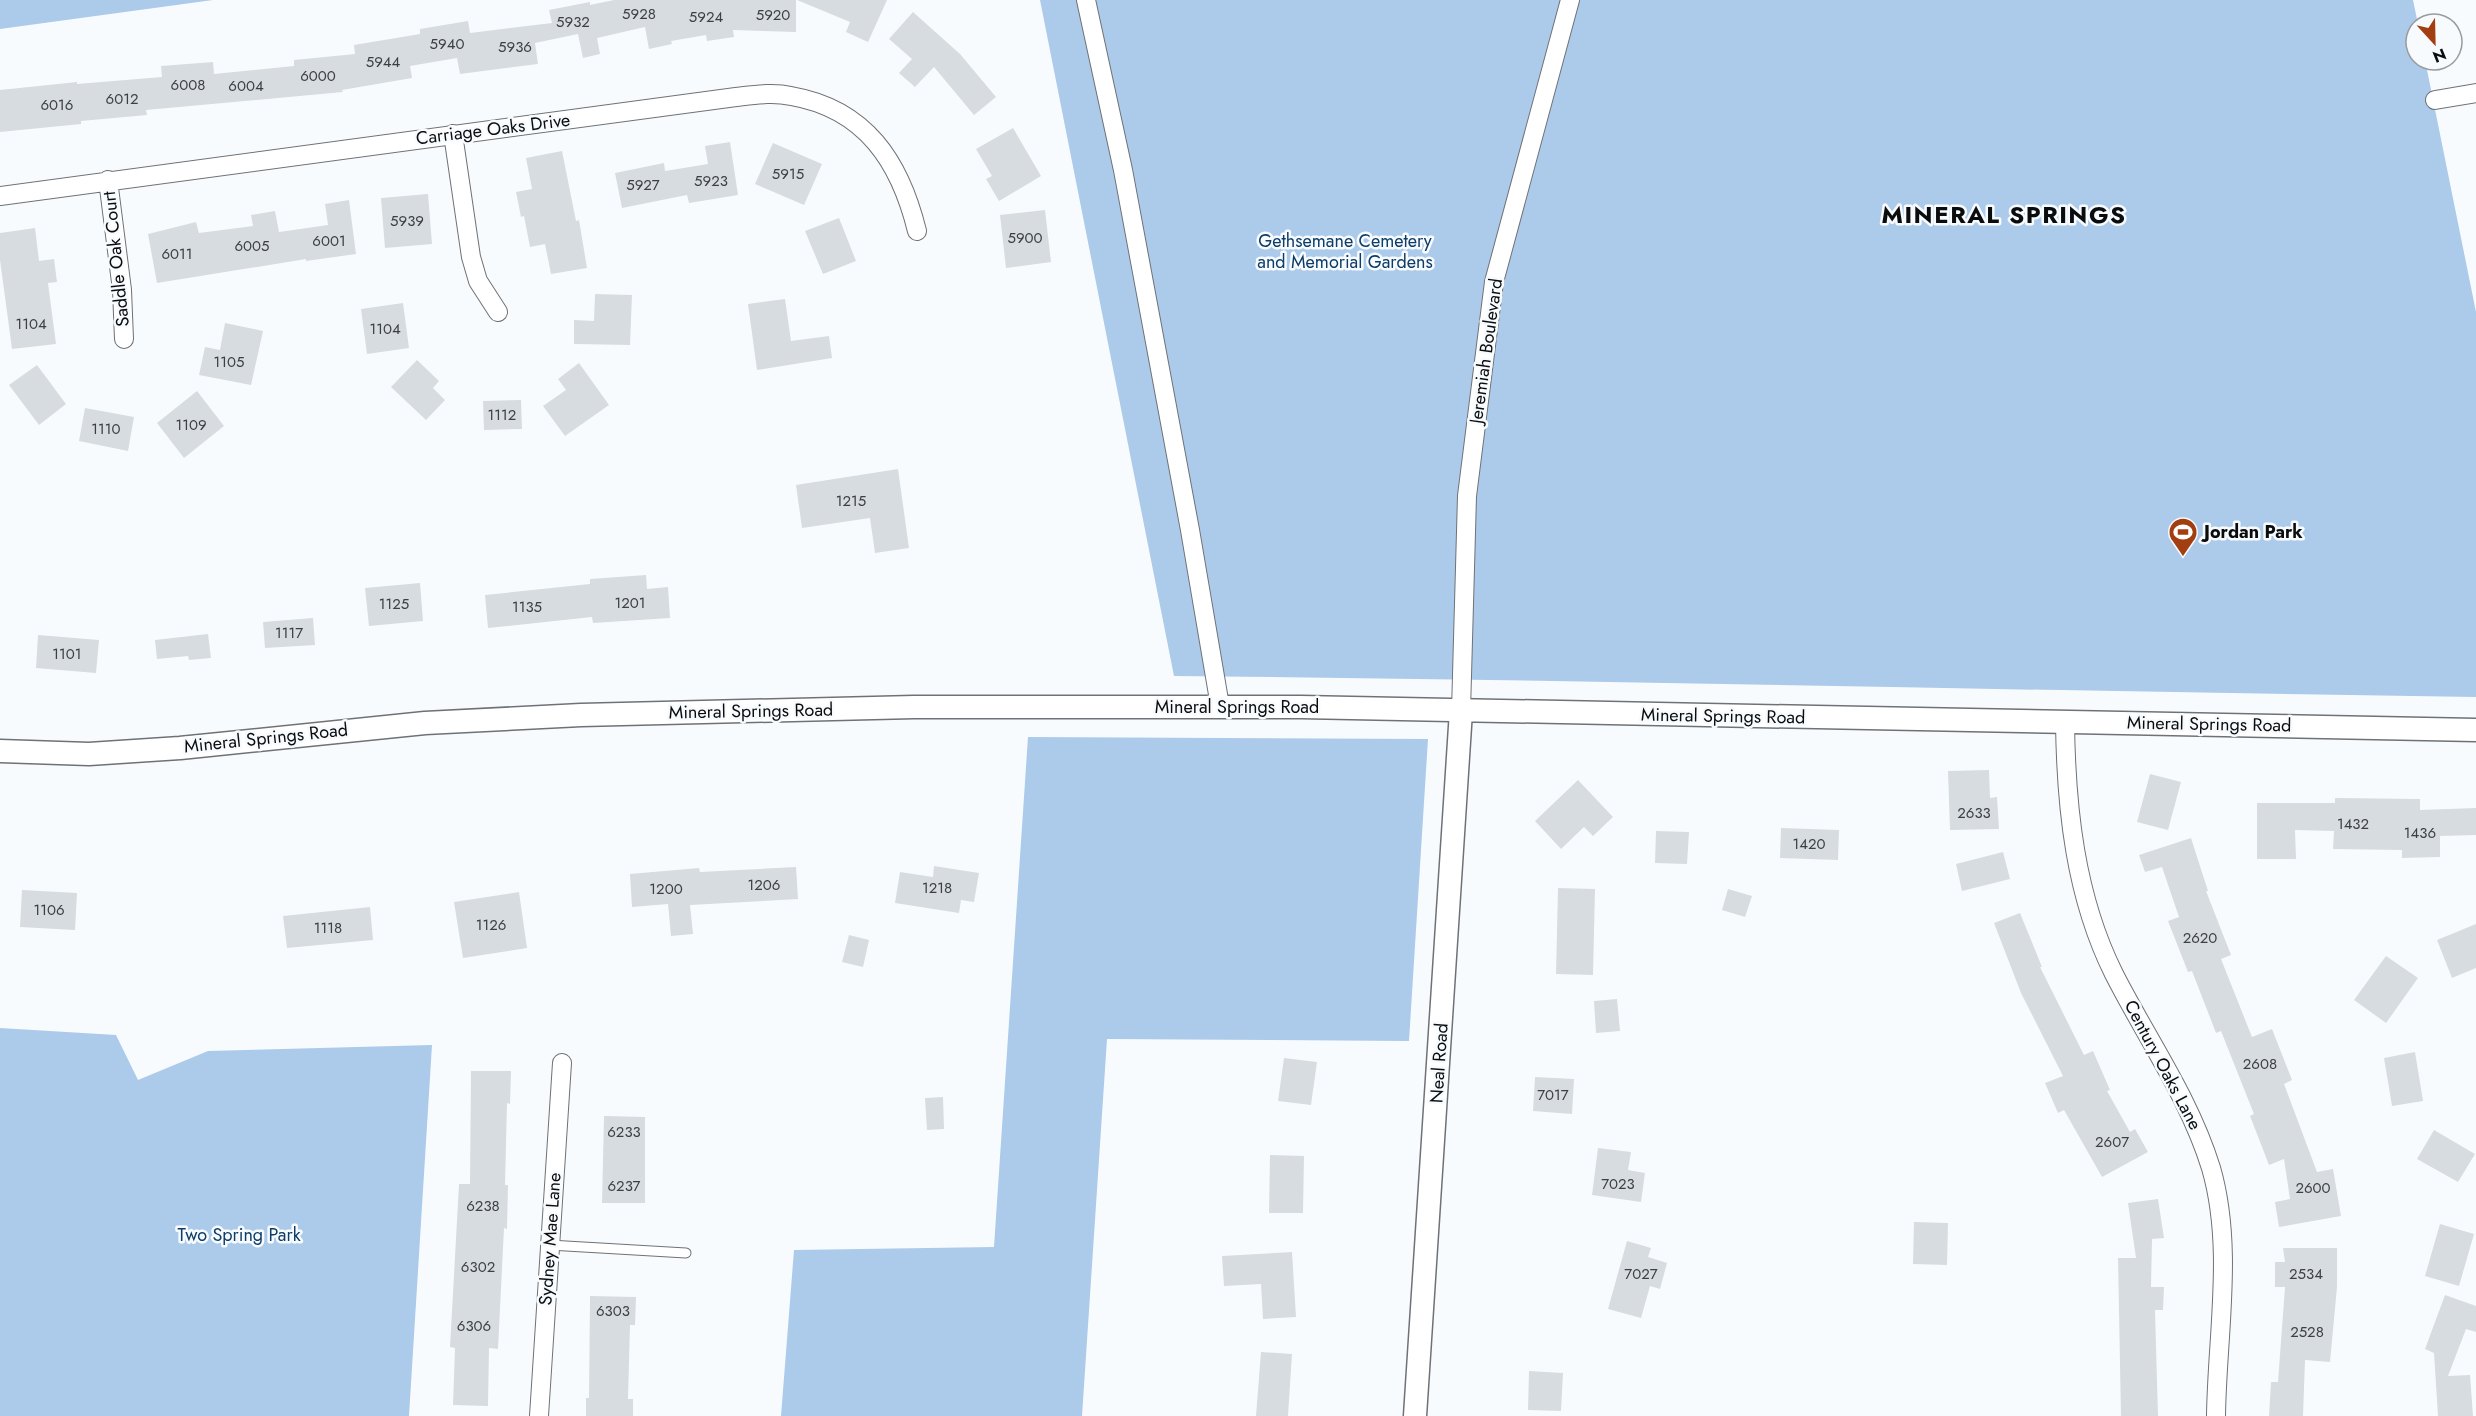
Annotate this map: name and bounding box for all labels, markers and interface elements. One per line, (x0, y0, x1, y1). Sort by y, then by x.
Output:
house number: 5928 (622, 3, 656, 25)
house number: 5920 (756, 4, 790, 26)
house number: 5924 (689, 6, 723, 28)
house number: 5932 (556, 11, 590, 33)
north arrow (2404, 12, 2464, 72)
house number: 5940 (430, 33, 464, 55)
house number: 5936 (498, 36, 532, 58)
text: N (2429, 42, 2450, 68)
house number: 5944 (366, 51, 401, 73)
house number: 6000 (300, 65, 336, 87)
house number: 6008 (171, 74, 205, 96)
house number: 6004 (228, 75, 264, 97)
house number: 6012 (106, 88, 138, 110)
house number: 6016 (40, 94, 74, 116)
street label: Carriage Oaks Drive (414, 107, 572, 151)
house number: 5915 (772, 163, 804, 185)
house number: 5923 (694, 170, 728, 192)
house number: 5927 (626, 174, 660, 196)
street label: Saddle Oak Court (96, 189, 136, 328)
district label: MINERAL SPRINGS (1882, 197, 2126, 232)
house number: 5939 (390, 210, 424, 232)
house number: 5900 (1007, 227, 1043, 249)
park label: Gethsemane Cemetery and Memorial Gardens (1257, 228, 1433, 275)
house number: 6001 (312, 230, 346, 252)
house number: 6005 (234, 235, 270, 257)
house number: 6011 (161, 243, 193, 265)
street label: Jeremiah Boulevard (1463, 277, 1509, 427)
house number: 1104 (15, 313, 47, 335)
house number: 1104 (369, 318, 401, 340)
house number: 1105 (214, 351, 244, 373)
house number: 1112 (488, 404, 516, 426)
house number: 1109 (175, 414, 207, 436)
house number: 1110 (91, 418, 121, 440)
house number: 1215 (836, 490, 866, 512)
sports icon: Jordan Park (2167, 516, 2199, 558)
place label: Jordan Park (2201, 519, 2303, 545)
house number: 1201 (614, 592, 646, 614)
house number: 1125 (379, 593, 409, 615)
house number: 1135 (512, 596, 542, 618)
house number: 1117 (275, 622, 303, 644)
house number: 1101 (52, 643, 82, 665)
street label: Mineral Springs Road (1155, 694, 1319, 720)
street label: Mineral Springs Road (669, 697, 833, 725)
street label: Mineral Springs Road (1641, 702, 1805, 730)
street label: Mineral Springs Road (2127, 710, 2291, 738)
street label: Mineral Springs Road (183, 716, 349, 760)
house number: 2633 (1957, 802, 1991, 824)
house number: 1432 (2337, 813, 2369, 835)
house number: 1436 (2404, 822, 2436, 844)
house number: 1420 (1792, 833, 1826, 855)
house number: 1206 (748, 874, 780, 896)
house number: 1218 (922, 877, 952, 899)
house number: 1200 (649, 878, 683, 900)
house number: 1106 (33, 899, 65, 921)
house number: 1126 (476, 914, 506, 936)
house number: 1118 (314, 917, 342, 939)
house number: 2620 (2183, 927, 2217, 949)
street label: Century Oaks Lane (2118, 995, 2208, 1135)
street label: Neal Road (1423, 1022, 1455, 1104)
house number: 2608 (2243, 1053, 2277, 1075)
house number: 7017 (1537, 1084, 1569, 1106)
house number: 6233 (607, 1121, 641, 1143)
house number: 2607 (2095, 1131, 2129, 1153)
street label: Sydney Mae Lane (532, 1172, 568, 1306)
house number: 7023 (1601, 1173, 1635, 1195)
house number: 6237 (607, 1175, 641, 1197)
house number: 2600 (2295, 1177, 2331, 1199)
house number: 6238 (466, 1195, 500, 1217)
park label: Two Spring Park (177, 1222, 301, 1248)
house number: 6302 (461, 1256, 495, 1278)
house number: 7027 (1624, 1263, 1658, 1285)
house number: 2534 (2289, 1263, 2323, 1285)
house number: 6303 (596, 1300, 630, 1322)
house number: 6306 (457, 1315, 491, 1337)
house number: 2528 (2290, 1321, 2324, 1343)

